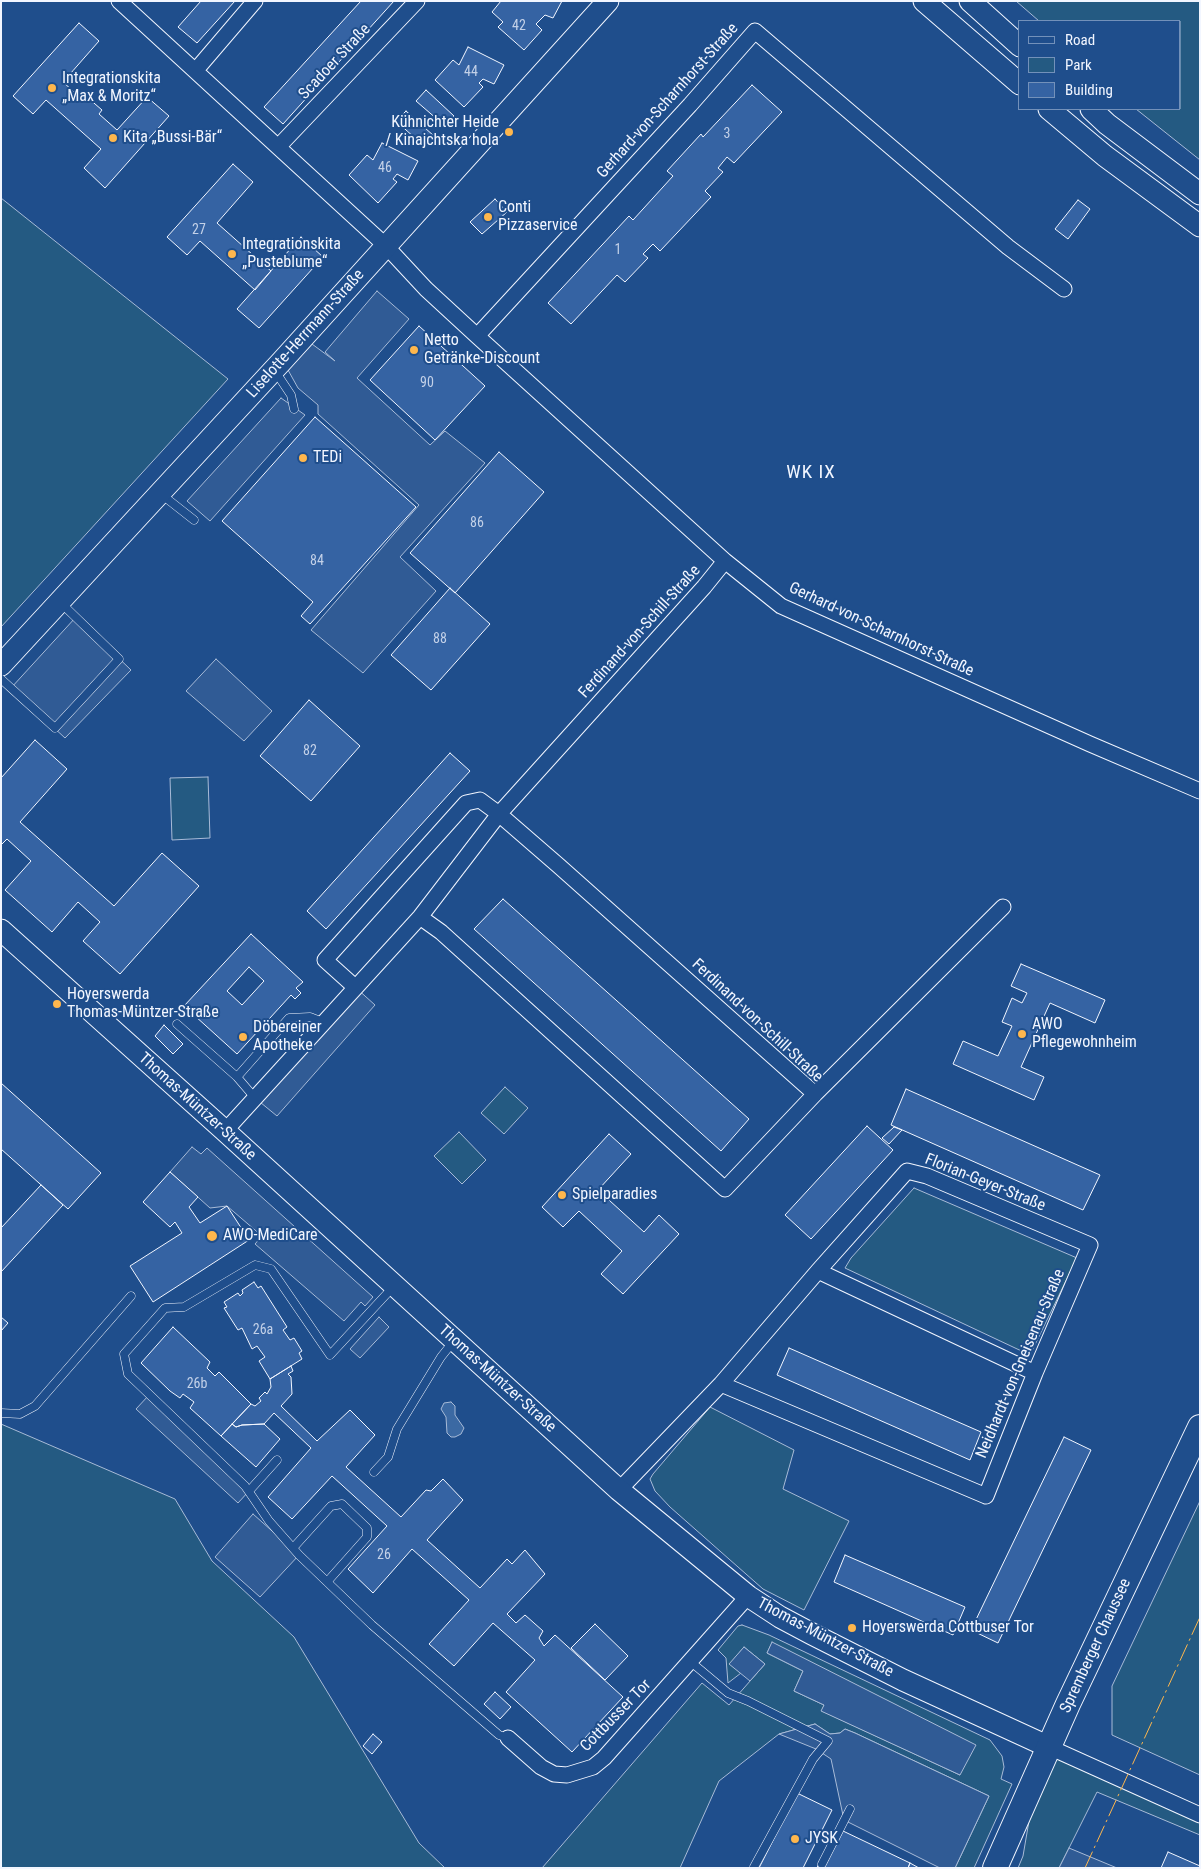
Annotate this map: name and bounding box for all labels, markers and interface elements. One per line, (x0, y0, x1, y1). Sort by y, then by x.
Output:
house number: 42 (512, 18, 526, 34)
street label: Scadoer Straße (295, 20, 375, 104)
street label: Gerhard-von-Scharnhorst-Straße (593, 20, 743, 182)
legend (1018, 20, 1181, 110)
text: Road (1065, 31, 1095, 49)
text: Park (1065, 56, 1092, 74)
house number: 44 (464, 64, 478, 80)
place label: Integrationskita „Max & Moritz“ (62, 69, 161, 107)
text: Building (1065, 81, 1113, 99)
marker: Integrationskita „Max & Moritz“ (46, 82, 58, 94)
place label: Kühnichter Heide / Kinajchtska hola (385, 113, 499, 151)
marker: Kühnichter Heide / Kinajchtska hola (503, 126, 515, 138)
house number: 3 (724, 126, 730, 142)
place label: Kita „Bussi-Bär“ (123, 128, 222, 148)
marker: Kita „Bussi-Bär“ (107, 132, 119, 144)
house number: 46 (378, 160, 392, 176)
place label: Conti Pizzaservice (498, 198, 577, 236)
marker: Conti Pizzaservice (482, 211, 494, 223)
house number: 27 (192, 222, 206, 238)
place label: Integrationskita „Pusteblume“ (242, 235, 341, 273)
house number: 1 (615, 242, 621, 258)
marker: Integrationskita „Pusteblume“ (226, 248, 238, 260)
street label: Liselotte-Herrmann-Straße (243, 266, 369, 402)
place label: Netto Getränke-Discount (424, 331, 540, 369)
marker: Netto Getränke-Discount (408, 344, 420, 356)
house number: 90 (420, 375, 434, 391)
place label: TEDi (313, 448, 342, 468)
marker: TEDi (297, 452, 309, 464)
district label: WK IX (786, 462, 836, 484)
house number: 86 (470, 515, 484, 531)
house number: 84 (310, 553, 324, 569)
street label: Ferdinand-von-Schill-Straße (575, 562, 705, 702)
street label: Gerhard-von-Scharnhorst-Straße (786, 579, 976, 681)
house number: 88 (433, 631, 447, 647)
house number: 82 (303, 743, 317, 759)
street label: Ferdinand-von-Schill-Straße (687, 955, 827, 1087)
place label: Hoyerswerda Thomas-Müntzer-Straße (67, 985, 219, 1023)
marker: Hoyerswerda Thomas-Müntzer-Straße (51, 998, 63, 1010)
place label: AWO Pflegewohnheim (1032, 1015, 1137, 1053)
place label: Döbereiner Apotheke (253, 1018, 322, 1056)
marker: AWO Pflegewohnheim (1016, 1028, 1028, 1040)
marker: Döbereiner Apotheke (237, 1031, 249, 1043)
street label: Thomas-Müntzer-Straße (134, 1049, 260, 1165)
street label: Florian-Geyer-Straße (922, 1150, 1048, 1216)
place label: Spielparadies (572, 1185, 657, 1205)
marker: Spielparadies (556, 1189, 568, 1201)
place label: AWO-MediCare (223, 1226, 318, 1246)
marker: AWO-MediCare (205, 1229, 219, 1243)
street label: Neidhardt-von-Gneisenau-Straße (972, 1267, 1070, 1461)
street label: Thomas-Müntzer-Straße (434, 1321, 560, 1437)
house number: 26a (253, 1322, 273, 1338)
house number: 26b (187, 1376, 207, 1392)
house number: 26 (377, 1547, 391, 1563)
street label: Spremberger Chaussee (1056, 1576, 1136, 1716)
street label: Thomas-Müntzer-Straße (754, 1594, 896, 1682)
place label: Hoyerswerda Cottbuser Tor (862, 1618, 1034, 1638)
marker: Hoyerswerda Cottbuser Tor (846, 1622, 858, 1634)
street label: Cottbusser Tor (577, 1676, 655, 1756)
place label: JYSK (805, 1829, 838, 1849)
marker: JYSK (789, 1833, 801, 1845)

